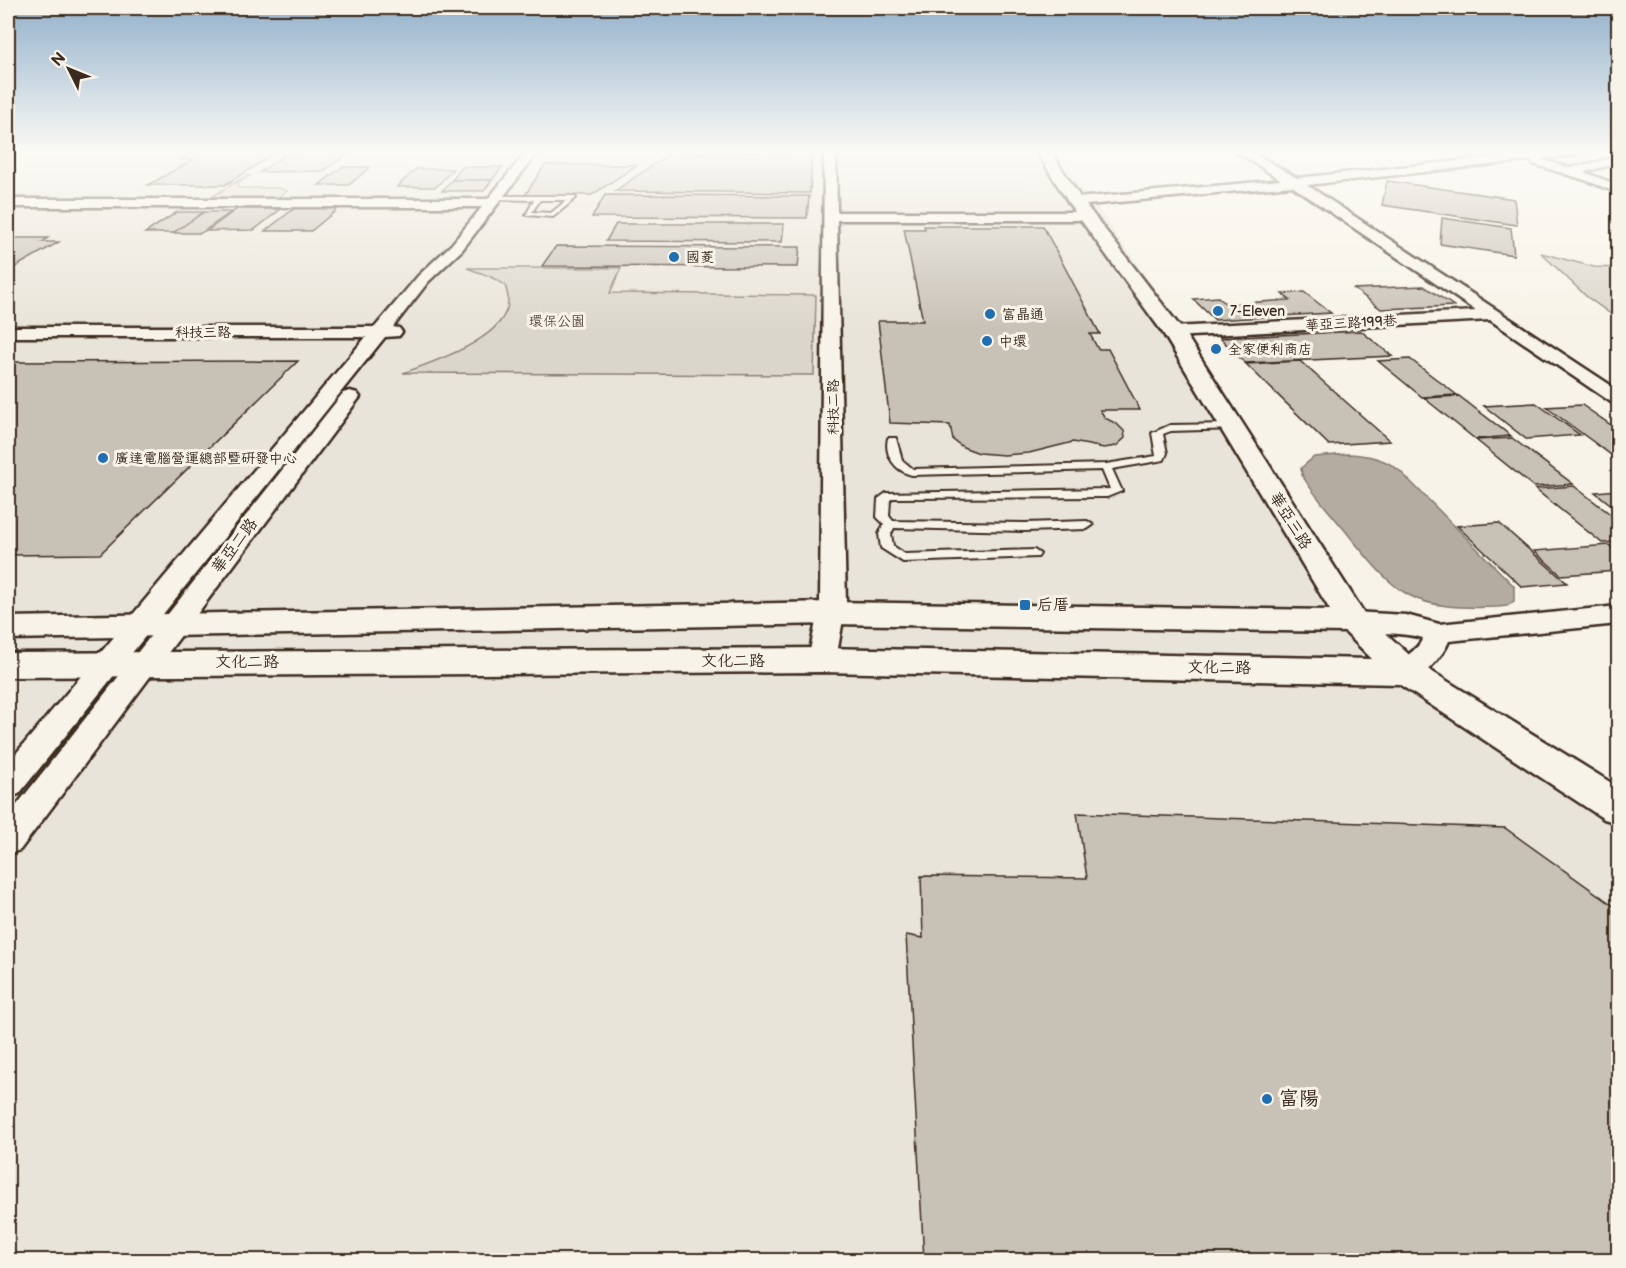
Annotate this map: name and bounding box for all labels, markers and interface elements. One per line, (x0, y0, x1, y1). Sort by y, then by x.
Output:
north arrow (39, 39, 99, 99)
text: N (48, 49, 70, 71)
place label: 國菱 (686, 249, 714, 266)
marker: 國菱 (667, 250, 681, 264)
place label: 7-Eleven (1230, 303, 1285, 320)
marker: 7-Eleven (1211, 304, 1225, 318)
place label: 富晶通 (1002, 306, 1044, 323)
marker: 富晶通 (983, 307, 997, 321)
street label: 華亞三路199巷 (1305, 312, 1398, 334)
park label: 環保公園 (529, 313, 585, 330)
street label: 科技三路 (175, 324, 231, 341)
place label: 中環 (999, 333, 1027, 350)
marker: 中環 (980, 334, 994, 348)
place label: 全家便利商店 (1228, 341, 1312, 358)
marker: 全家便利商店 (1209, 342, 1223, 356)
street label: 科技二路 (825, 379, 842, 435)
place label: 廣達電腦營運總部暨研發中心 (115, 450, 297, 467)
marker: 廣達電腦營運總部暨研發中心 (96, 451, 110, 465)
street label: 華亞三路 (1265, 489, 1315, 553)
street label: 華亞二路 (208, 515, 262, 577)
place label: 后厝 (1037, 596, 1069, 615)
marker: 后厝 (1018, 598, 1032, 612)
street label: 文化二路 (701, 652, 765, 671)
street label: 文化二路 (215, 653, 279, 672)
street label: 文化二路 (1187, 658, 1251, 678)
place label: 富陽 (1279, 1087, 1319, 1111)
marker: 富陽 (1260, 1092, 1274, 1106)

